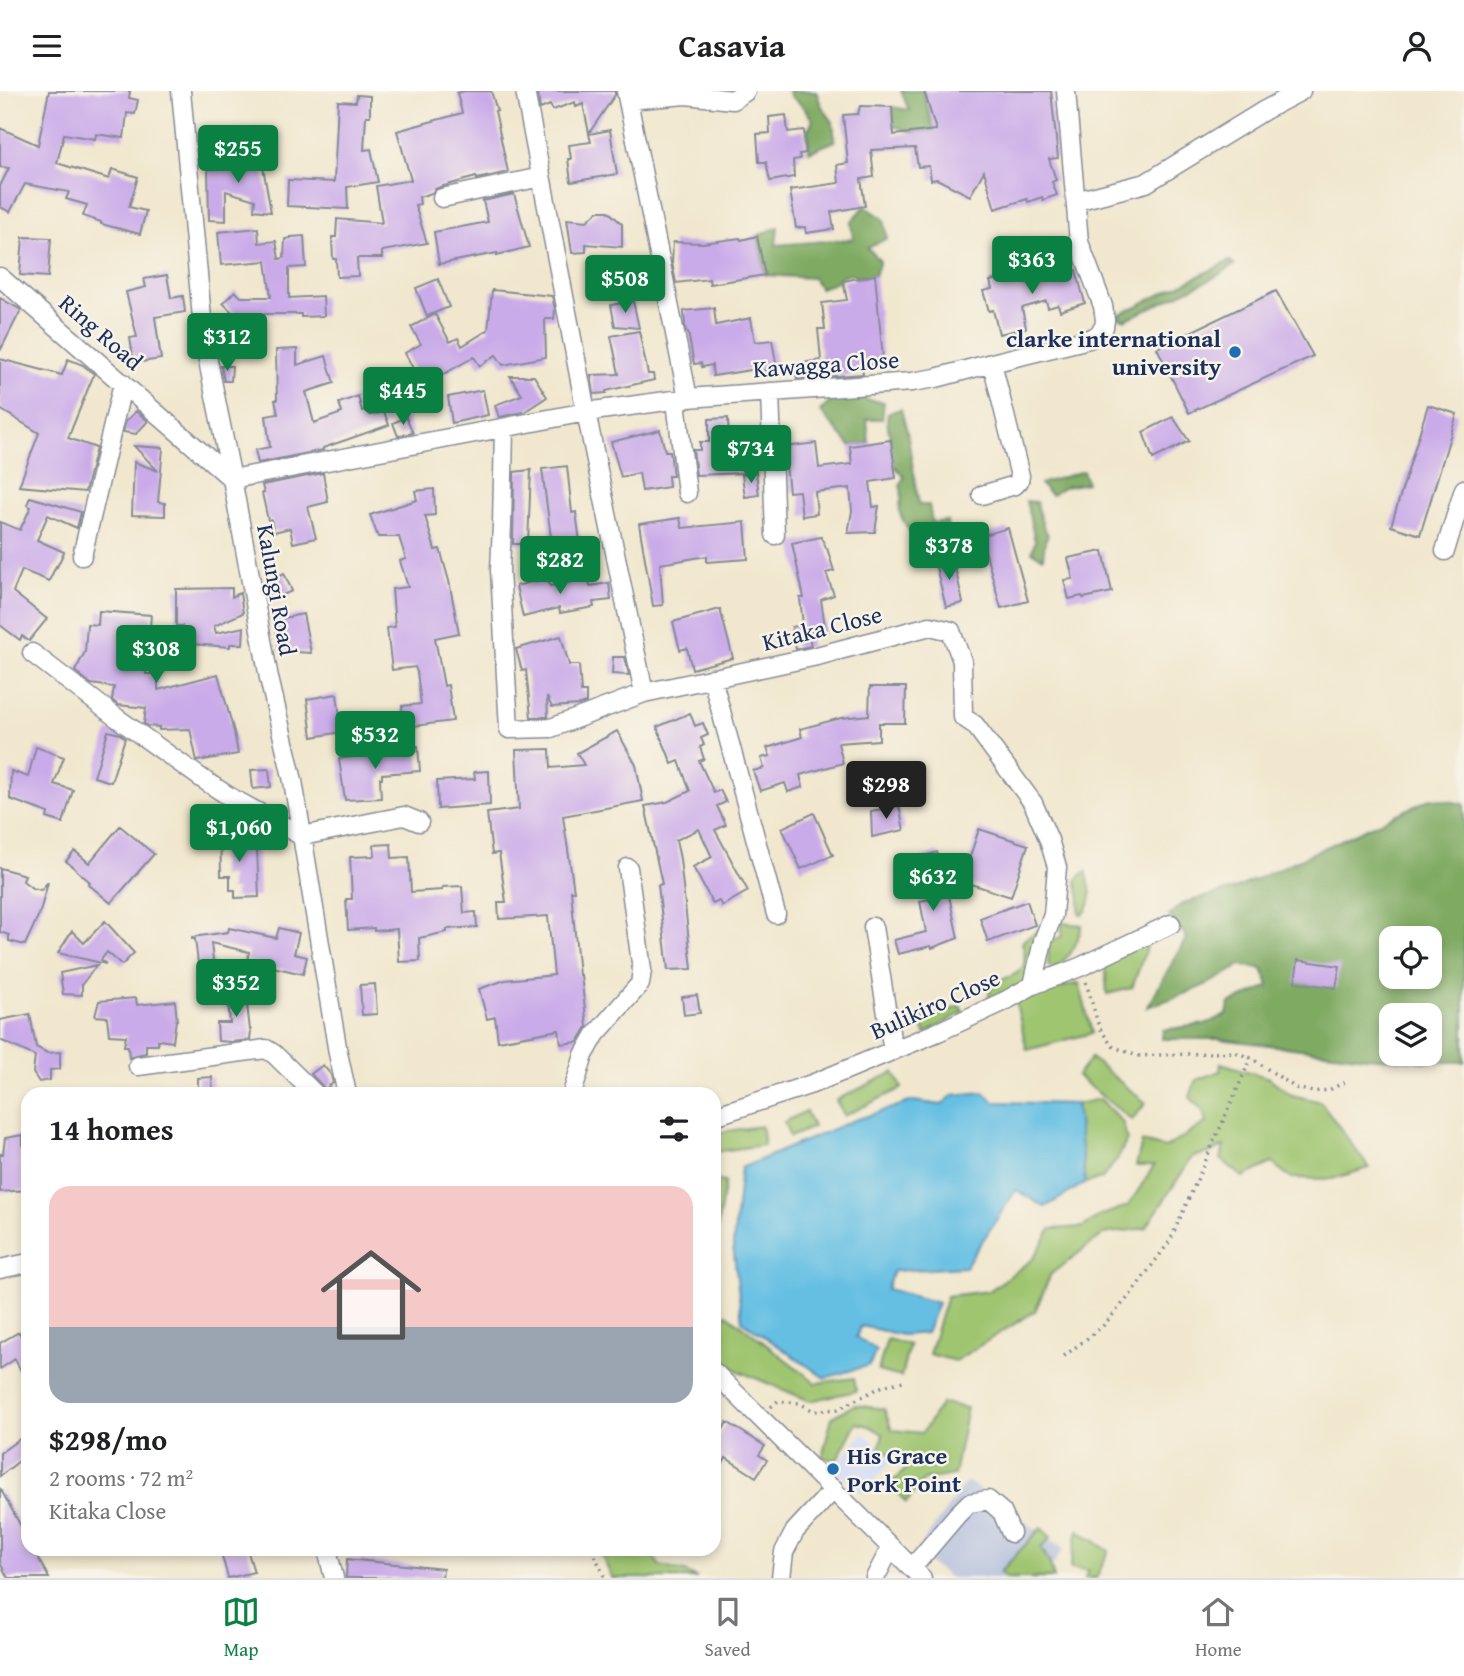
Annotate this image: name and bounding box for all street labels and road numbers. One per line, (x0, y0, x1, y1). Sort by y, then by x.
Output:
street label: Ring Road (51, 286, 151, 379)
street label: Kawagga Close (752, 341, 900, 387)
street label: Kalungi Road (248, 522, 306, 659)
street label: Kitaka Close (758, 596, 886, 660)
street label: Bulikiro Close (864, 960, 1006, 1048)

